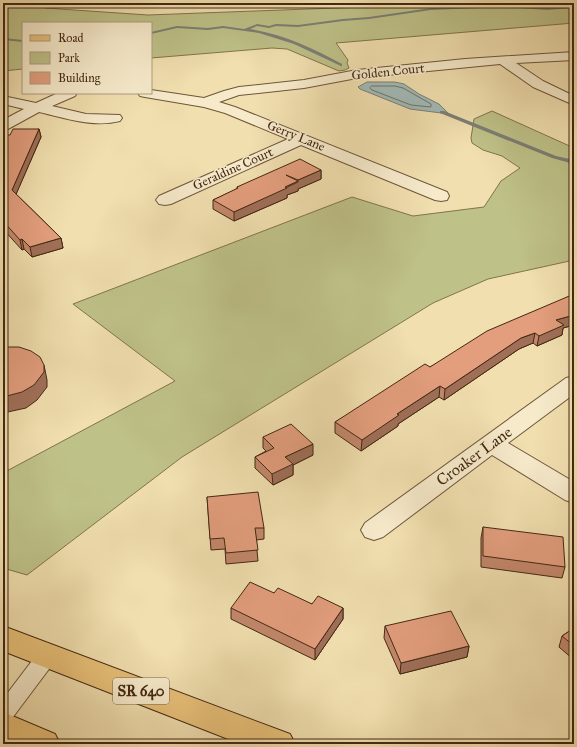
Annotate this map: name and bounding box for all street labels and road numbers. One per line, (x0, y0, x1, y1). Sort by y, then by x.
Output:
street label: Golden Court (351, 60, 426, 84)
street label: Gerry Lane (265, 117, 328, 155)
street label: Geraldine Court (190, 144, 276, 194)
street label: Croaker Lane (432, 422, 516, 490)
road number: SR 640 (113, 678, 169, 704)

